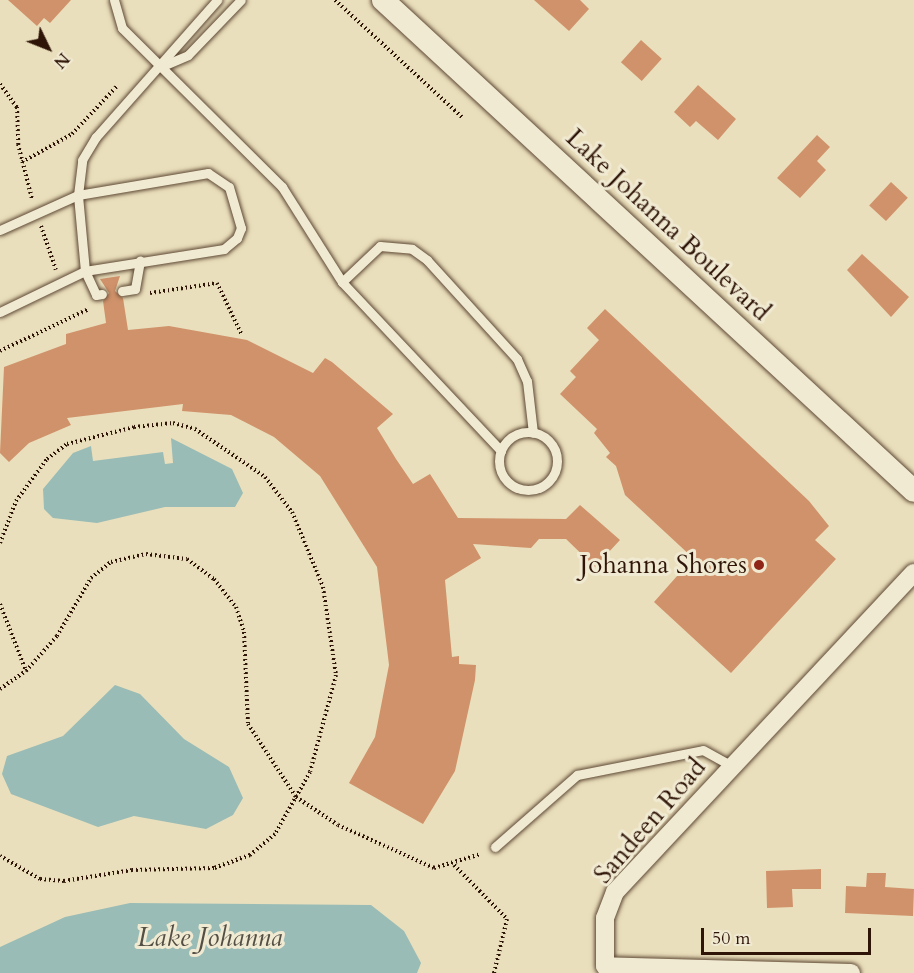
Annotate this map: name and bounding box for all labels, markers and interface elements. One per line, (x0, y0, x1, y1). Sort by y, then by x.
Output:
north arrow (18, 18, 78, 78)
text: N (48, 48, 74, 73)
street label: Lake Johanna Boulevard (559, 122, 777, 328)
place label: Johanna Shores (580, 549, 747, 581)
marker: Johanna Shores (752, 558, 766, 572)
street label: Sandeen Road (587, 752, 713, 890)
scale bar (704, 916, 874, 954)
water label: Lake Johanna (137, 922, 283, 954)
text: 50 m (712, 926, 751, 951)

